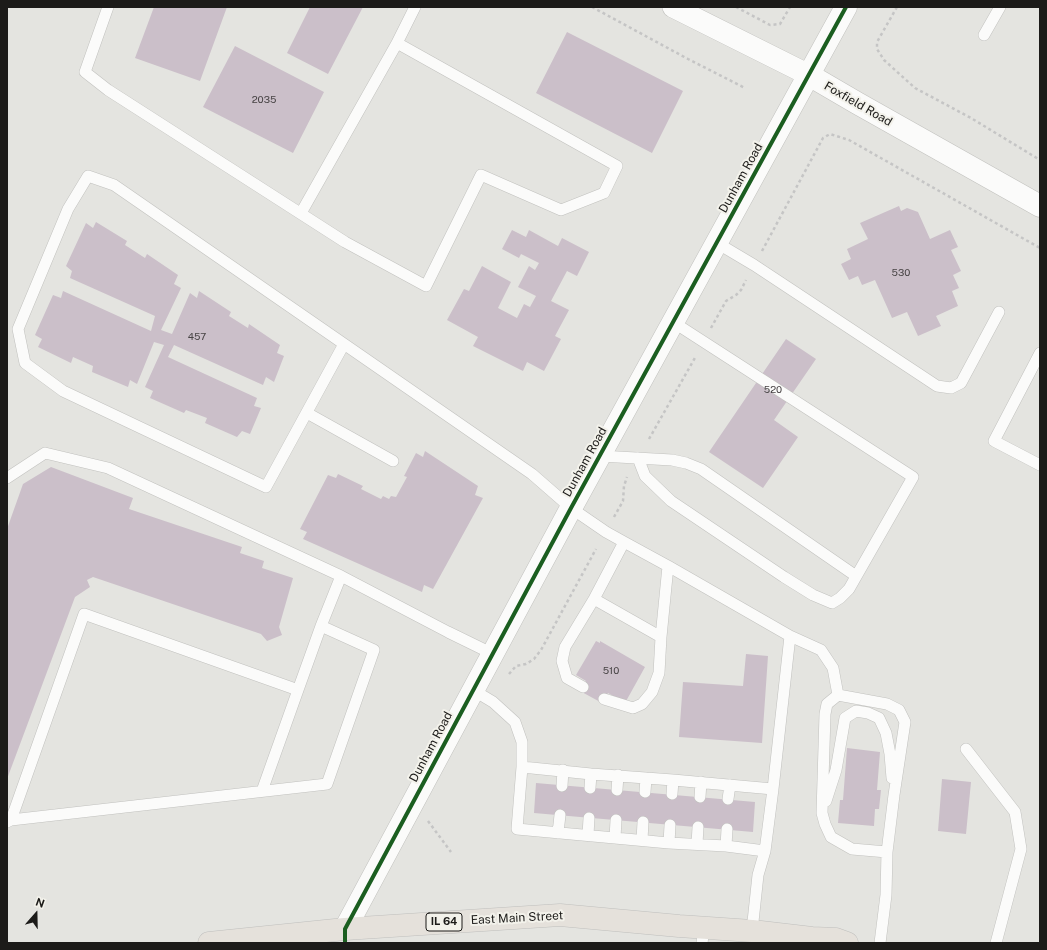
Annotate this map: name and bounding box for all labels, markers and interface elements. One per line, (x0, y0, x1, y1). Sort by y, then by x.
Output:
street label: Foxfield Road (821, 79, 895, 129)
house number: 2035 (252, 94, 276, 106)
street label: Dunham Road (716, 141, 766, 215)
house number: 530 (892, 267, 910, 279)
house number: 457 (188, 331, 206, 343)
house number: 520 (764, 384, 782, 396)
street label: Dunham Road (560, 425, 610, 499)
house number: 510 (603, 665, 619, 677)
street label: Dunham Road (406, 709, 456, 785)
north arrow (16, 894, 56, 934)
text: N (34, 896, 46, 910)
street label: East Main Street (470, 908, 564, 928)
road number: IL 64 (426, 913, 462, 931)

